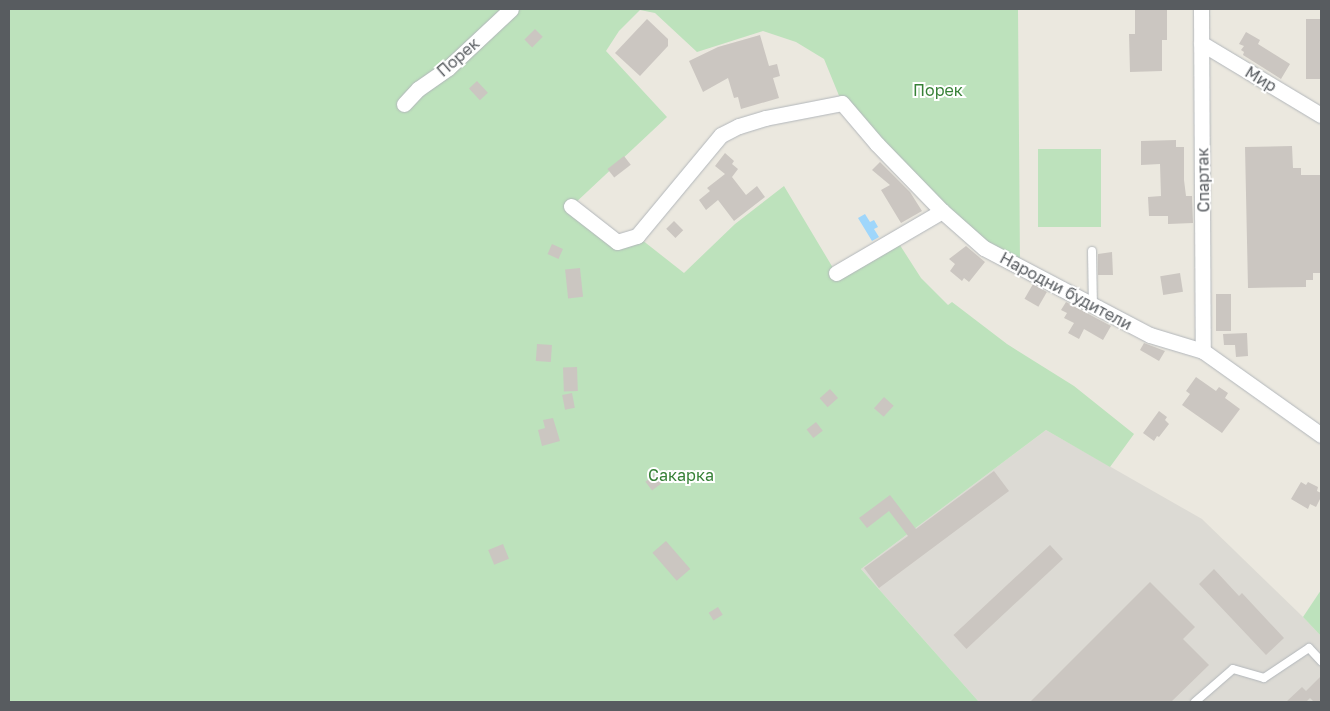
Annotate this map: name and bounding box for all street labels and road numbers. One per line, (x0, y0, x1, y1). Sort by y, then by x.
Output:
street label: Порек (433, 33, 483, 81)
street label: Мир (1242, 62, 1280, 96)
street label: Спартак (1193, 147, 1213, 213)
street label: Народни будители (997, 248, 1135, 334)

